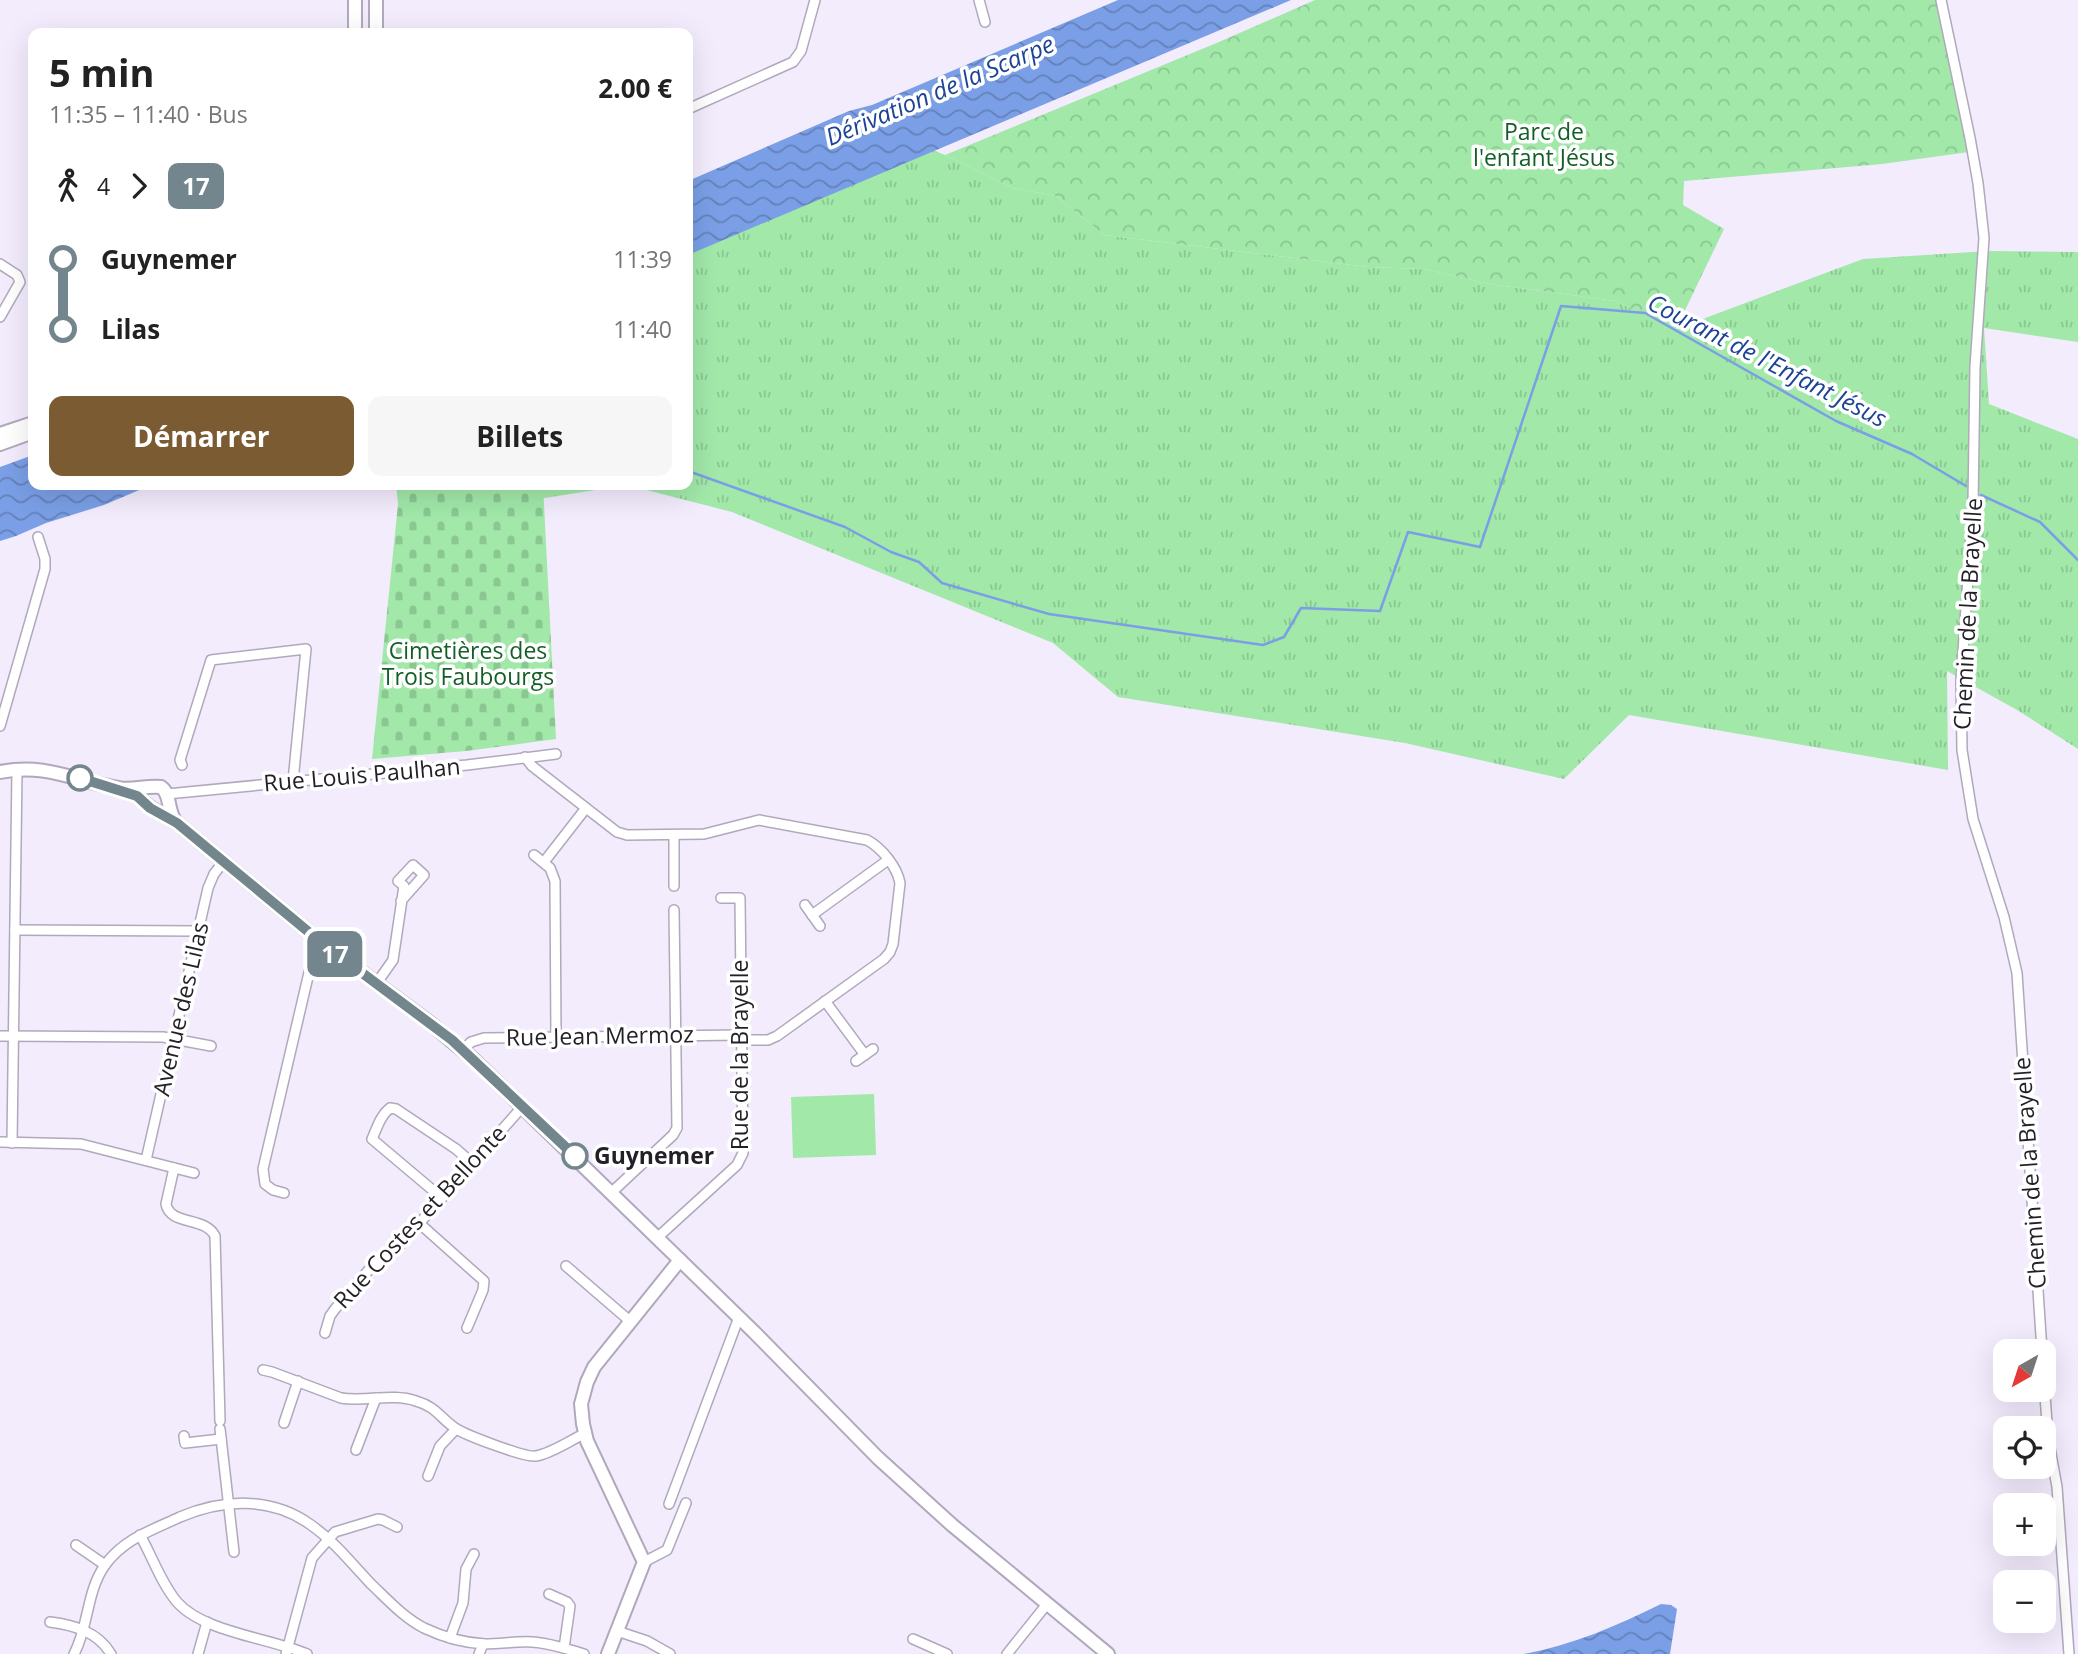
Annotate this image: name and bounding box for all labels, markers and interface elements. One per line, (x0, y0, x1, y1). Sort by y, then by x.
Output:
water label: Dérivation de la Scarpe (820, 26, 1059, 153)
text: 5 min (49, 46, 154, 98)
text: 2.00 € (598, 70, 672, 106)
text: 11:35 – 11:40 · Bus (49, 98, 248, 130)
park label: Parc de l'enfant Jésus (1473, 115, 1615, 173)
icon: walk (49, 167, 87, 205)
icon: forward (120, 167, 158, 205)
text: 17 (182, 169, 210, 202)
text: 4 (97, 170, 110, 202)
text: Guynemer (101, 241, 237, 277)
text: 11:39 (613, 243, 672, 275)
water label: Courant de l'Enfant Jésus (1643, 285, 1893, 434)
text: Lilas (101, 311, 160, 347)
text: 11:40 (613, 313, 672, 345)
button: Démarrer (49, 396, 354, 476)
button: Billets (368, 396, 672, 476)
street label: Chemin de la Brayelle (1945, 497, 1989, 731)
park label: Cimetières des Trois Faubourgs (382, 634, 554, 692)
street label: Rue Louis Paulhan (262, 749, 462, 799)
unlabelled marker (67, 765, 93, 791)
street label: Avenue des Lilas (144, 919, 216, 1099)
line badge: 17 (304, 931, 366, 977)
text: 17 (321, 937, 349, 970)
street label: Rue de la Brayelle (723, 960, 755, 1150)
street label: Rue Jean Mermoz (506, 1017, 694, 1053)
street label: Chemin de la Brayelle (2005, 1056, 2053, 1290)
street label: Rue Costes et Bellonte (326, 1118, 513, 1315)
place label: Guynemer (594, 1139, 714, 1171)
marker: Guynemer (562, 1143, 588, 1169)
north arrow (1993, 1339, 2056, 1402)
map controls (1993, 1339, 2056, 1633)
button: locate (1993, 1416, 2056, 1479)
button: + (1993, 1493, 2056, 1556)
button: − (1993, 1570, 2056, 1633)

